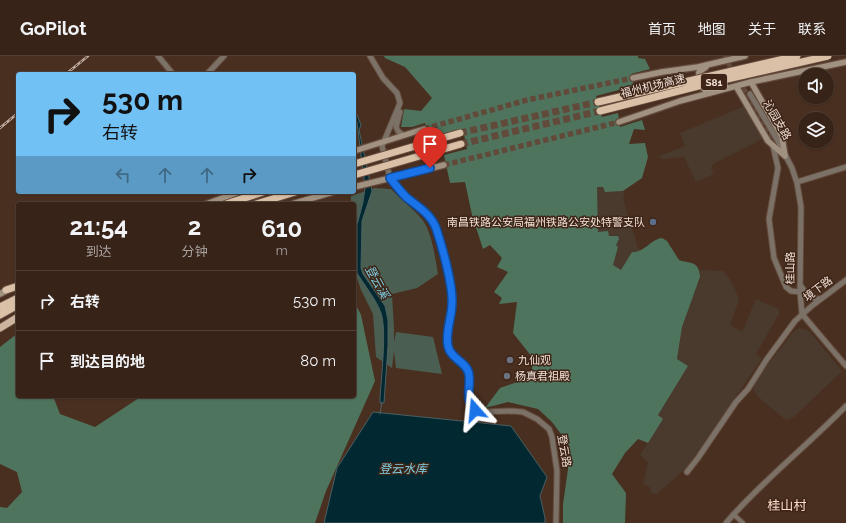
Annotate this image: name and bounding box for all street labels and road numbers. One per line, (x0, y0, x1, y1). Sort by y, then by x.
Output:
street label: 福州机场高速 (619, 72, 687, 100)
road number: S81 (701, 74, 727, 90)
street label: 沁园支路 (760, 98, 794, 142)
street label: 桂山路 (784, 252, 797, 285)
street label: 境下路 (801, 274, 835, 304)
street label: 登云路 (555, 434, 573, 468)

